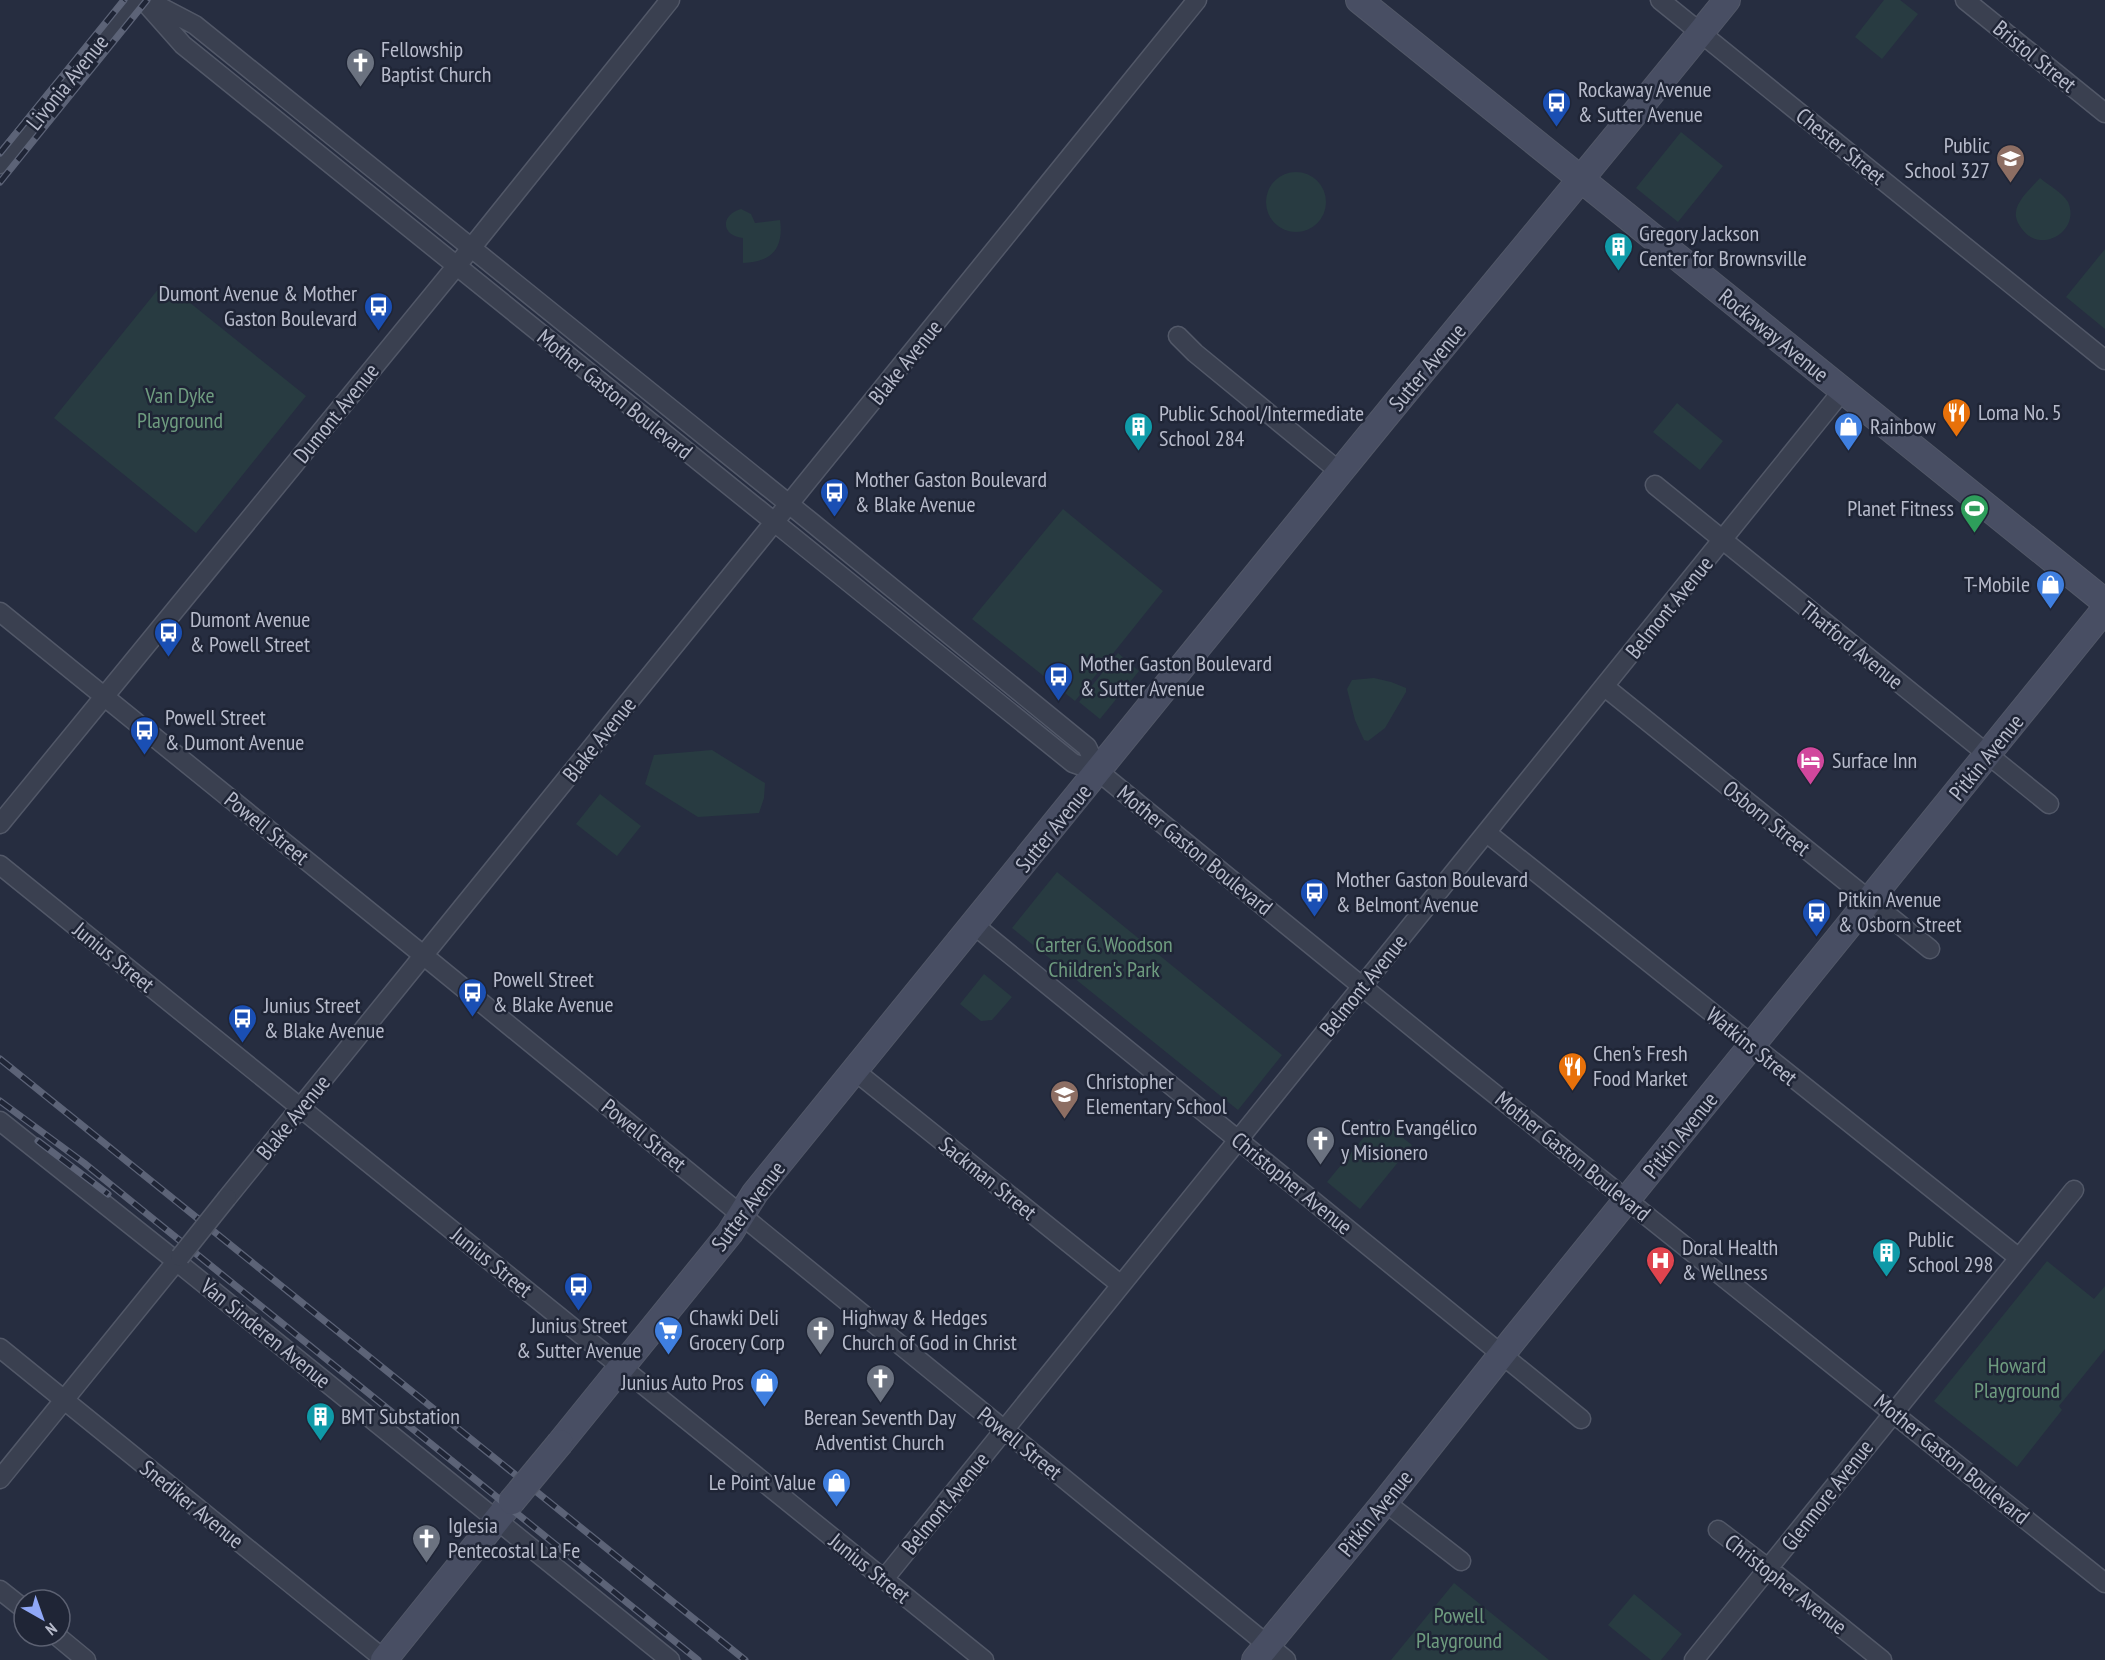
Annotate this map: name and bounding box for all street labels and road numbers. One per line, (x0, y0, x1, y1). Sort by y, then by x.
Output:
street label: Bristol Street (1988, 14, 2082, 98)
street label: Livonia Avenue (20, 29, 114, 135)
street label: Chester Street (1790, 101, 1892, 191)
street label: Rockaway Avenue (1713, 282, 1835, 388)
street label: Blake Avenue (862, 314, 948, 410)
street label: Sutter Avenue (1382, 318, 1472, 416)
street label: Mother Gaston Boulevard (532, 323, 698, 465)
street label: Dumont Avenue (287, 357, 385, 469)
street label: Belmont Avenue (1619, 550, 1719, 664)
street label: Thatford Avenue (1795, 595, 1909, 695)
street label: Blake Avenue (556, 691, 642, 787)
street label: Pitkin Avenue (1943, 708, 2029, 806)
street label: Osborn Street (1718, 774, 1816, 862)
street label: Sutter Avenue (1009, 778, 1097, 878)
street label: Mother Gaston Boulevard (1112, 779, 1278, 921)
street label: Powell Street (219, 785, 315, 871)
street label: Junius Street (67, 915, 160, 998)
street label: Belmont Avenue (1313, 928, 1413, 1042)
street label: Watkins Street (1701, 1001, 1803, 1091)
street label: Blake Avenue (250, 1069, 336, 1165)
street label: Mother Gaston Boulevard (1490, 1085, 1656, 1227)
street label: Pitkin Avenue (1637, 1086, 1723, 1184)
street label: Powell Street (596, 1092, 692, 1178)
street label: Christopher Avenue (1226, 1126, 1358, 1240)
street label: Sackman Street (934, 1130, 1042, 1226)
street label: Sutter Avenue (705, 1155, 791, 1257)
street label: Junius Street (445, 1220, 538, 1303)
street label: Van Sinderen Avenue (194, 1271, 337, 1394)
street label: Mother Gaston Boulevard (1869, 1388, 2035, 1530)
street label: Powell Street (972, 1400, 1068, 1486)
street label: Glenmore Avenue (1775, 1434, 1879, 1556)
street label: Belmont Avenue (895, 1446, 995, 1560)
street label: Snediker Avenue (134, 1454, 250, 1554)
street label: Pitkin Avenue (1332, 1464, 1418, 1562)
street label: Junius Street (823, 1526, 916, 1609)
street label: Christopher Avenue (1719, 1528, 1853, 1640)

